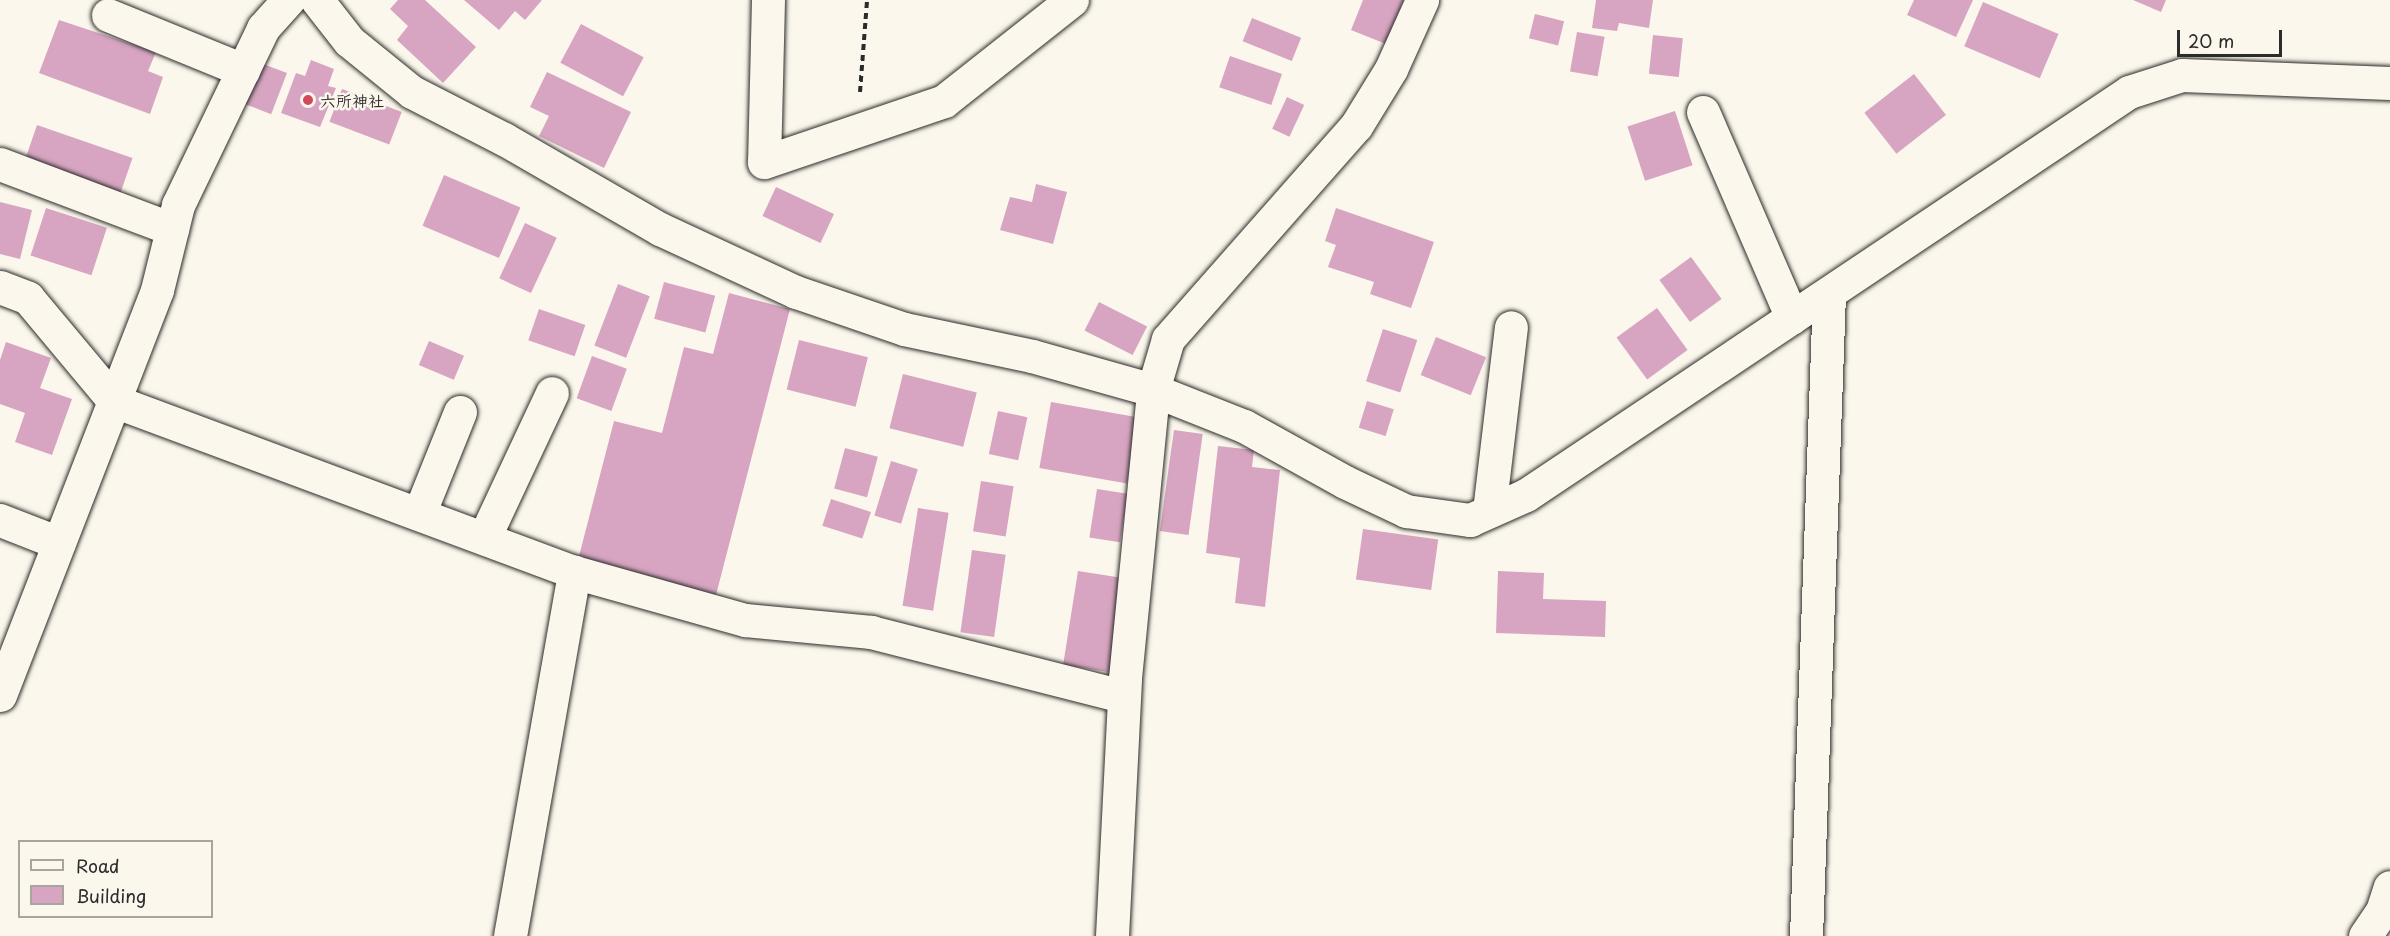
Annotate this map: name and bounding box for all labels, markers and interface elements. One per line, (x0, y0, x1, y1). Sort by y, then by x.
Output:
scale bar (2180, 18, 2285, 56)
text: 20 m (2188, 27, 2234, 54)
place label: 六所神社 (320, 90, 384, 110)
marker: 六所神社 (301, 93, 315, 107)
legend (18, 840, 213, 918)
text: Road (76, 852, 120, 879)
text: Building (76, 882, 146, 909)

